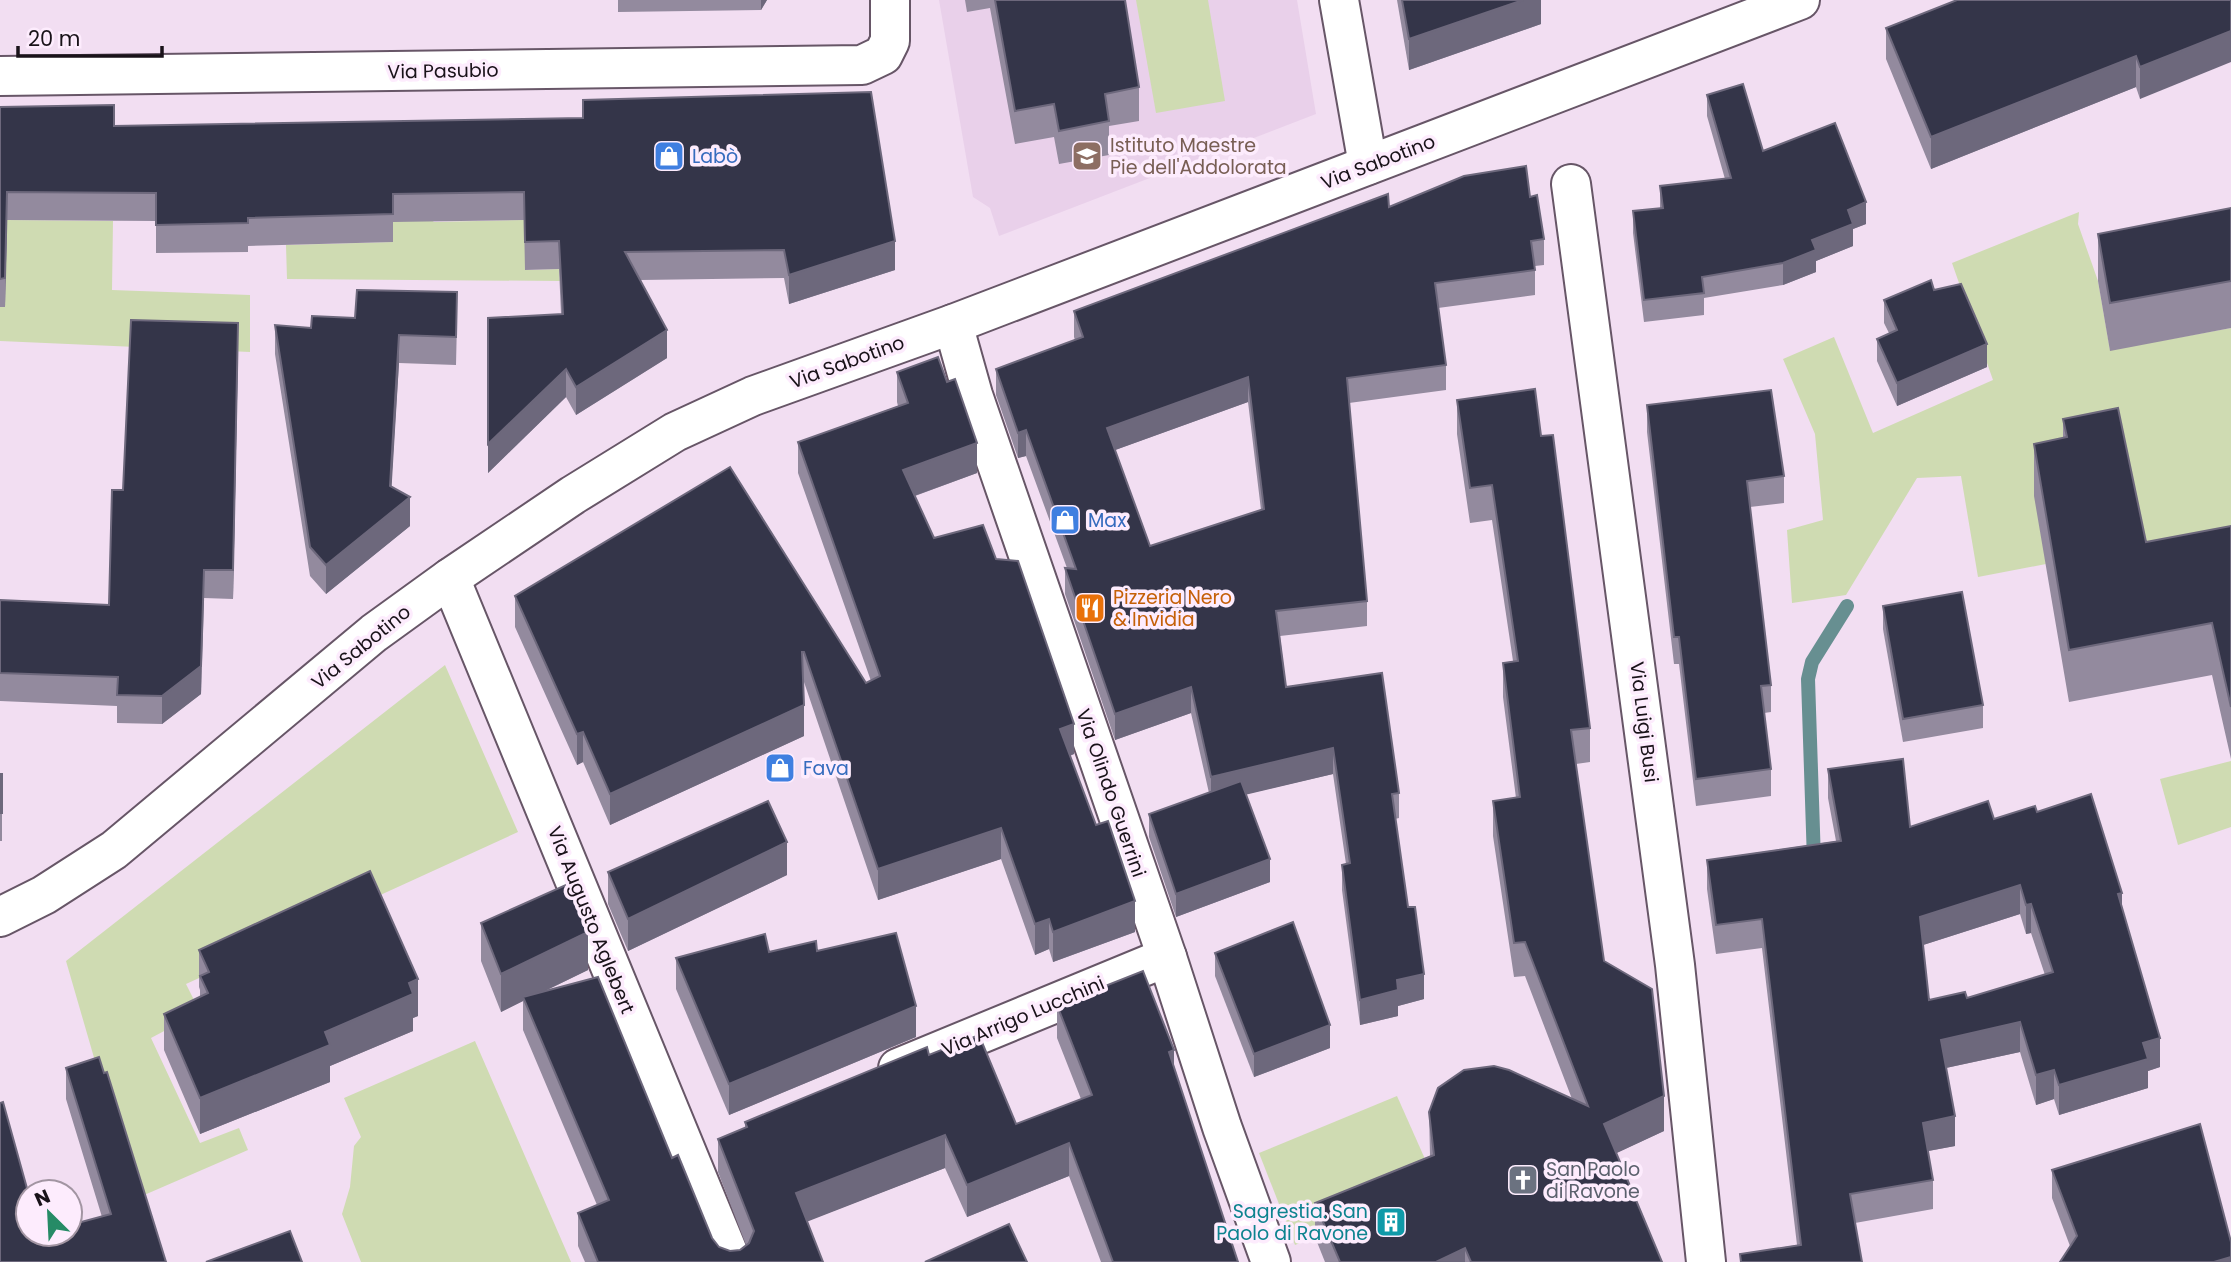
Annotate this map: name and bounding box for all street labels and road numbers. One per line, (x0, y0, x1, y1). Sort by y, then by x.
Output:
street label: Via Pasubio (387, 57, 499, 85)
street label: Via Sabotino (1317, 128, 1439, 196)
street label: Via Sabotino (786, 329, 908, 395)
street label: Via Sabotino (306, 599, 416, 695)
street label: Via Luigi Busi (1623, 660, 1665, 784)
street label: Via Olindo Guerrini (1070, 705, 1152, 881)
street label: Via Augusto Aglebert (541, 822, 641, 1018)
street label: Via Arrigo Lucchini (938, 970, 1108, 1062)

